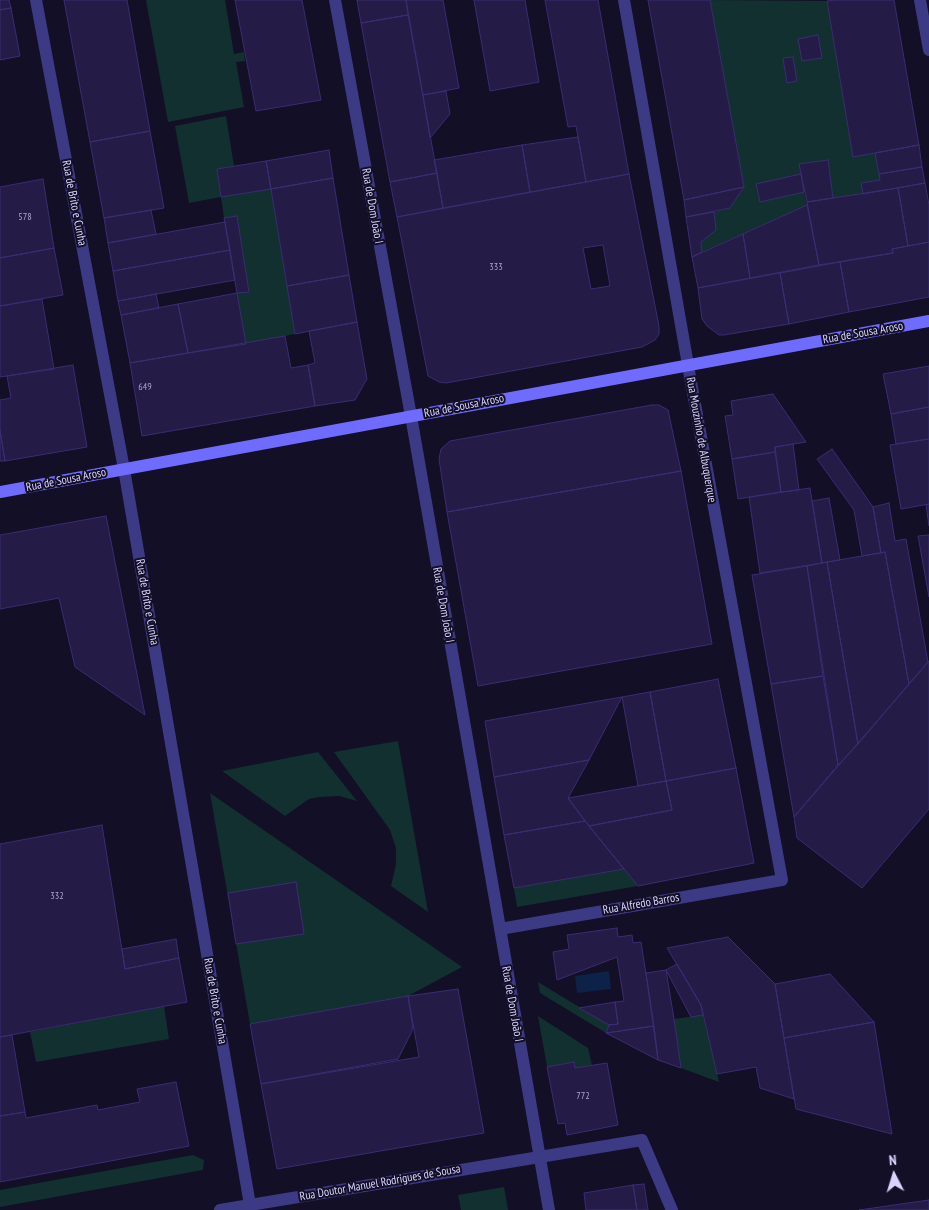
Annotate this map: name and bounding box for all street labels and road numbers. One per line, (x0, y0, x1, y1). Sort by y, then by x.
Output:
street label: Rua de Brito e Cunha (59, 159, 89, 247)
street label: Rua de Dom João I (358, 167, 386, 245)
street label: Rua de Sousa Aroso (822, 319, 904, 347)
street label: Rua Mouzinho de Albuquerque (683, 376, 719, 504)
street label: Rua de Sousa Aroso (423, 391, 505, 421)
street label: Rua de Sousa Aroso (25, 465, 107, 495)
street label: Rua de Brito e Cunha (132, 558, 162, 646)
street label: Rua de Dom João I (429, 566, 457, 644)
street label: Rua Alfredo Barros (602, 890, 680, 918)
street label: Rua de Brito e Cunha (200, 957, 230, 1045)
street label: Rua de Dom João I (498, 965, 526, 1043)
street label: Rua Doutor Manuel Rodrigues de Sousa (298, 1162, 462, 1204)

